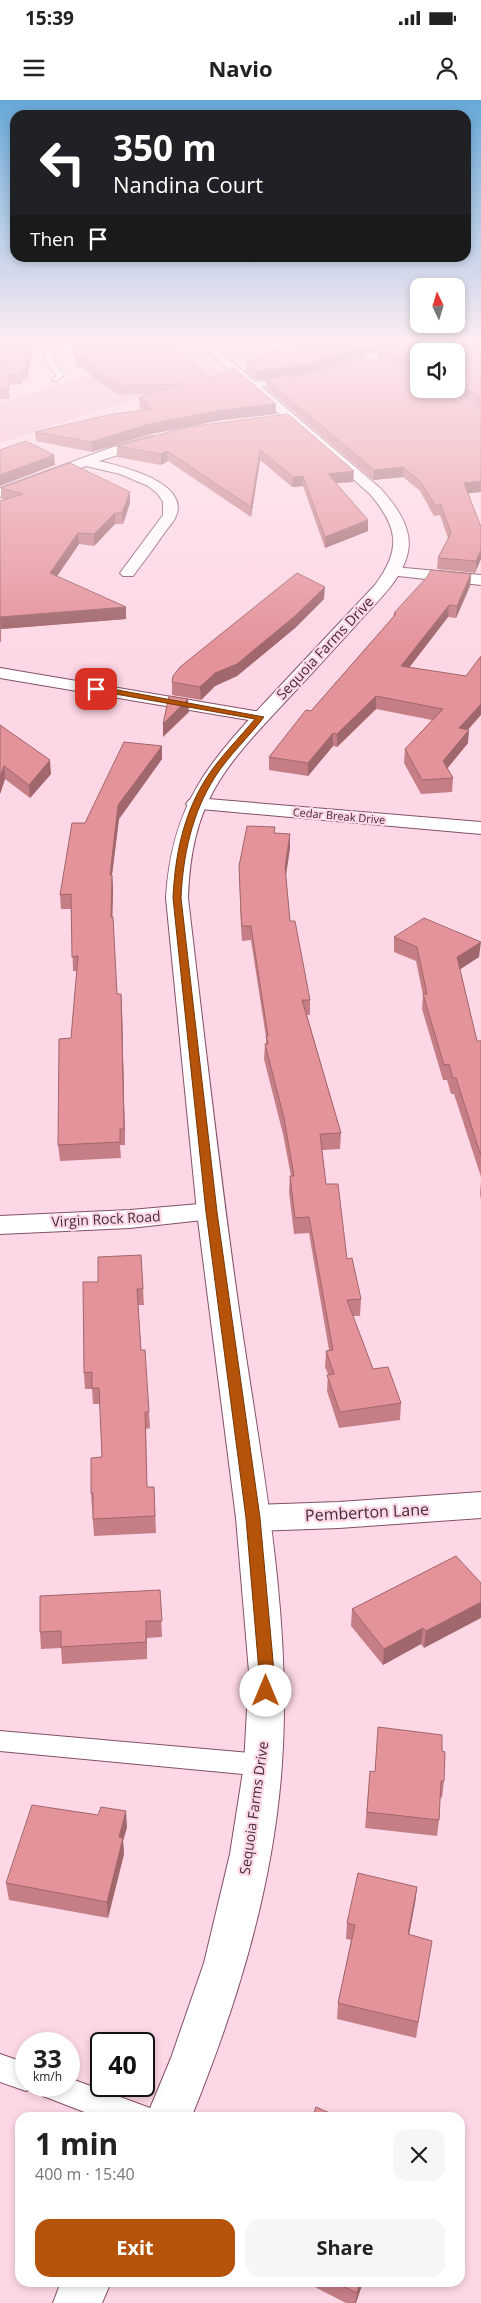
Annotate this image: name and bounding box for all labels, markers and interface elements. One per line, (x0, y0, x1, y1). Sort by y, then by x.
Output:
text: 15:39 (25, 5, 74, 31)
text: Navio (208, 53, 273, 83)
icon: menu (20, 54, 48, 82)
icon: person (433, 54, 461, 82)
text: 350 m (113, 124, 217, 171)
icon: left (30, 130, 95, 195)
text: Nandina Court (113, 169, 263, 199)
icon: arrive (84, 225, 112, 253)
text: Then (30, 226, 74, 252)
north arrow (410, 278, 465, 332)
map controls (410, 278, 465, 398)
button: sound (410, 343, 465, 398)
street label: Sequoia Farms Drive (272, 592, 377, 703)
pin (75, 668, 117, 710)
icon: arrive (82, 675, 110, 703)
street label: Cedar Break Drive (292, 804, 386, 827)
street label: Virgin Rock Road (51, 1206, 161, 1231)
street label: Pemberton Lane (304, 1498, 430, 1526)
position arrow (239, 1664, 291, 1716)
street label: Sequoia Farms Drive (235, 1740, 272, 1876)
speed limit sign: 40 (90, 2032, 155, 2097)
text: 33 (33, 2041, 62, 2075)
text: km/h (33, 2068, 62, 2085)
text: 1 min (35, 2123, 118, 2164)
button: close (393, 2129, 445, 2181)
text: 400 m · 15:40 (35, 2163, 135, 2185)
button: Exit (35, 2219, 235, 2277)
button: Share (245, 2219, 445, 2277)

